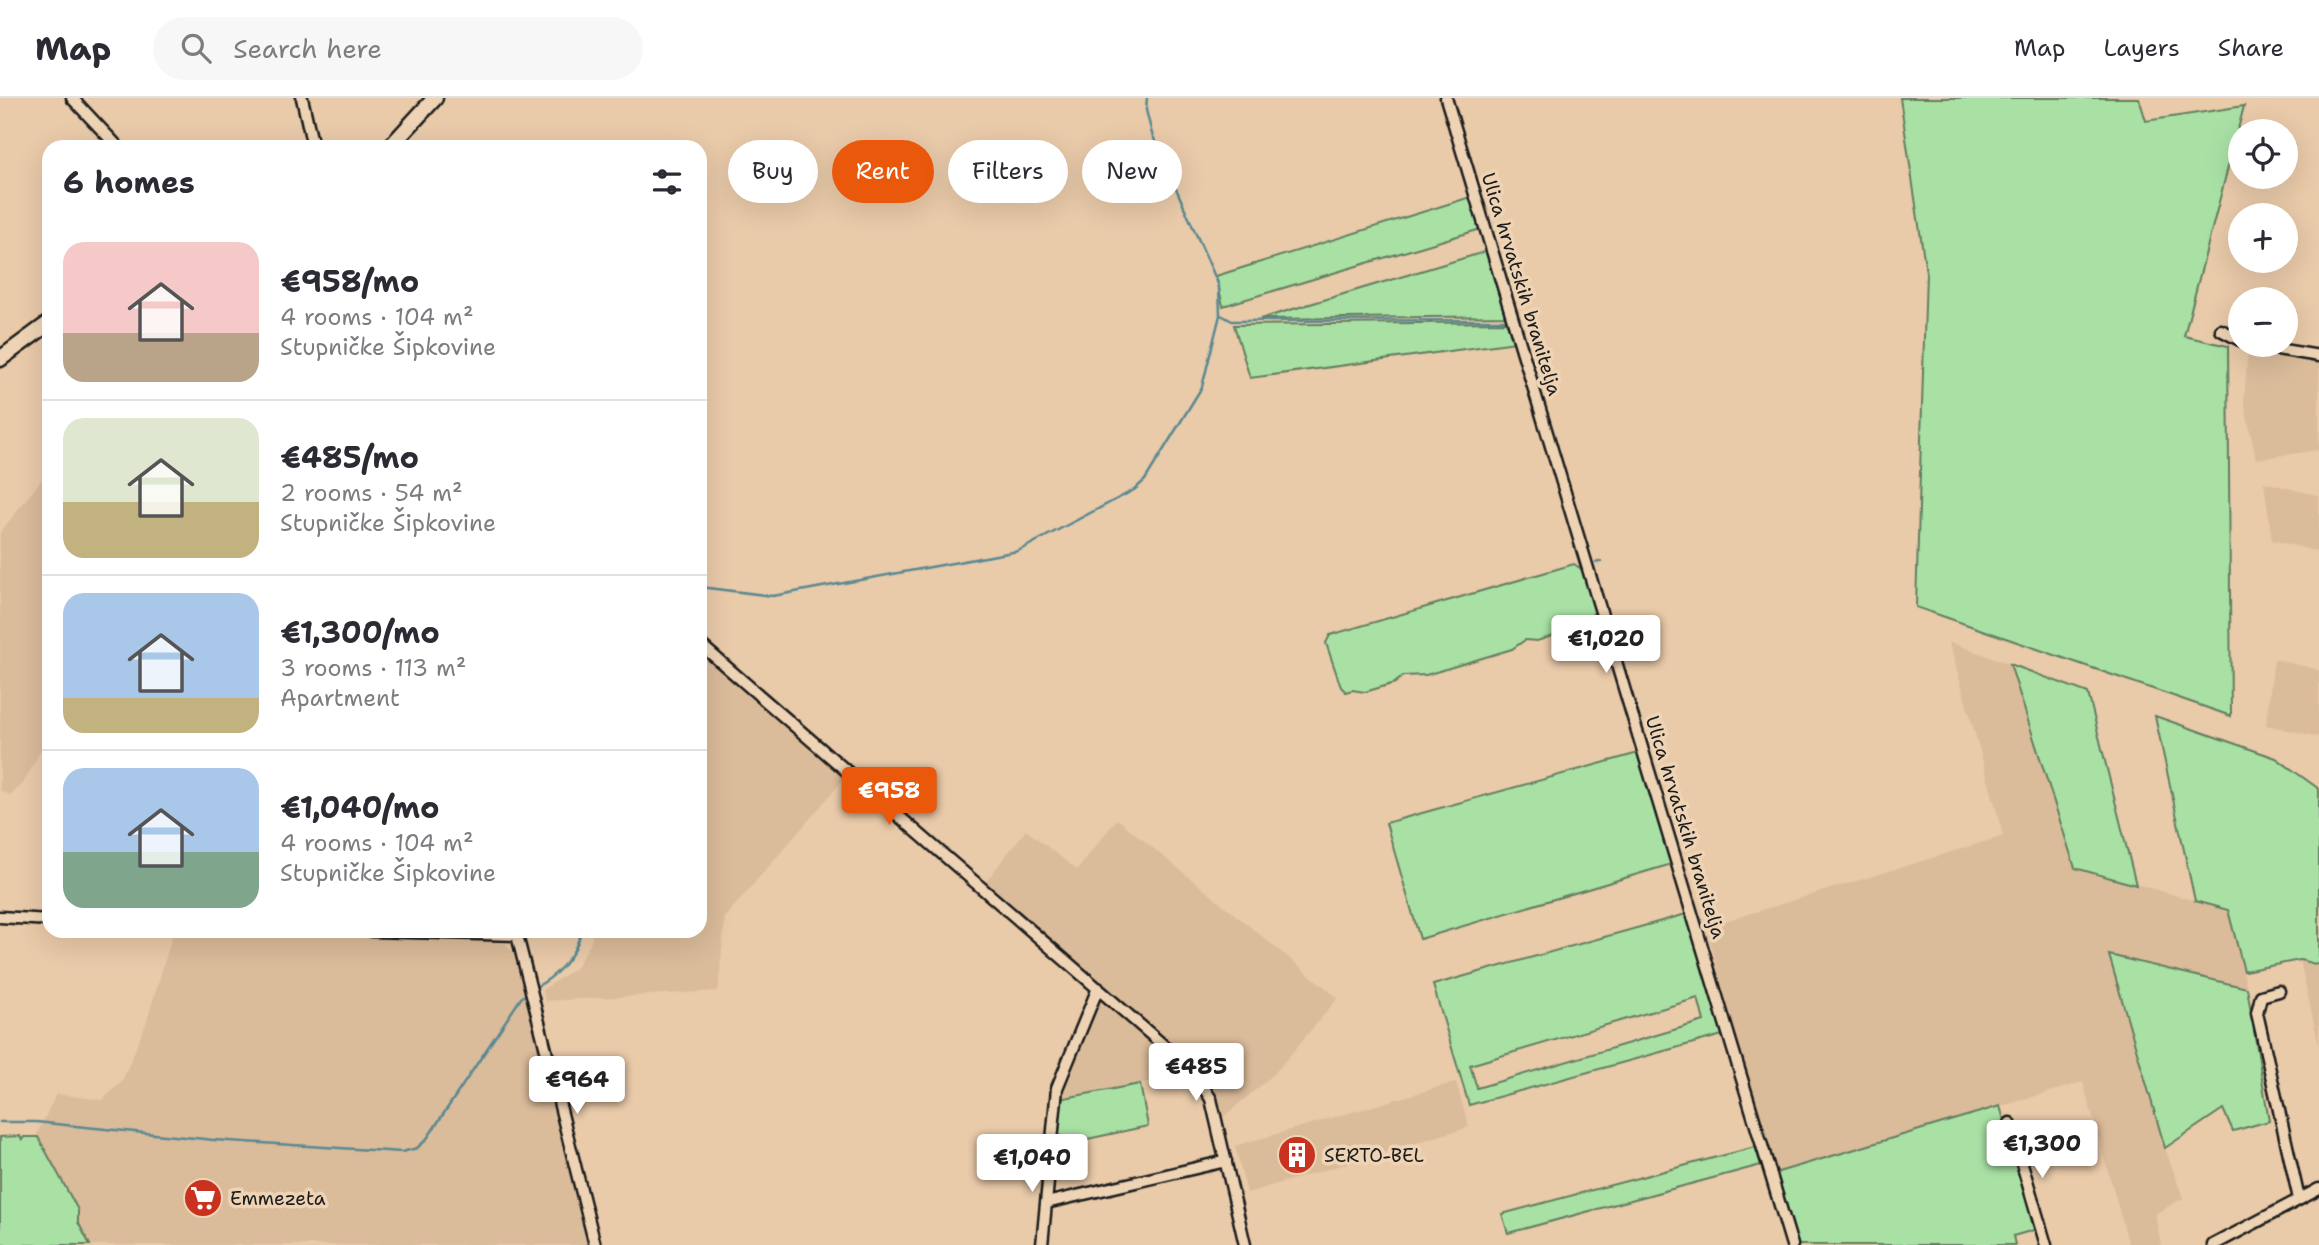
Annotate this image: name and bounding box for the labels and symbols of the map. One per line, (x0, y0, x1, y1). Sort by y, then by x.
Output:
street label: Ulica hrvatskih branitelja (1476, 170, 1567, 399)
pin: €1,020 (1549, 616, 1663, 675)
street label: Ulica hrvatskih branitelja (1640, 713, 1731, 942)
pin: €958 (848, 768, 930, 827)
pin: €485 (1155, 1044, 1237, 1103)
pin: €964 (536, 1056, 618, 1116)
pin: €1,300 (1985, 1121, 2099, 1180)
pin: €1,040 (975, 1134, 1089, 1194)
building icon: SERTO-BEL (1276, 1134, 1318, 1176)
place label: SERTO-BEL (1324, 1143, 1424, 1168)
supermarket icon: Emmezeta (182, 1177, 224, 1219)
place label: Emmezeta (230, 1186, 326, 1211)

